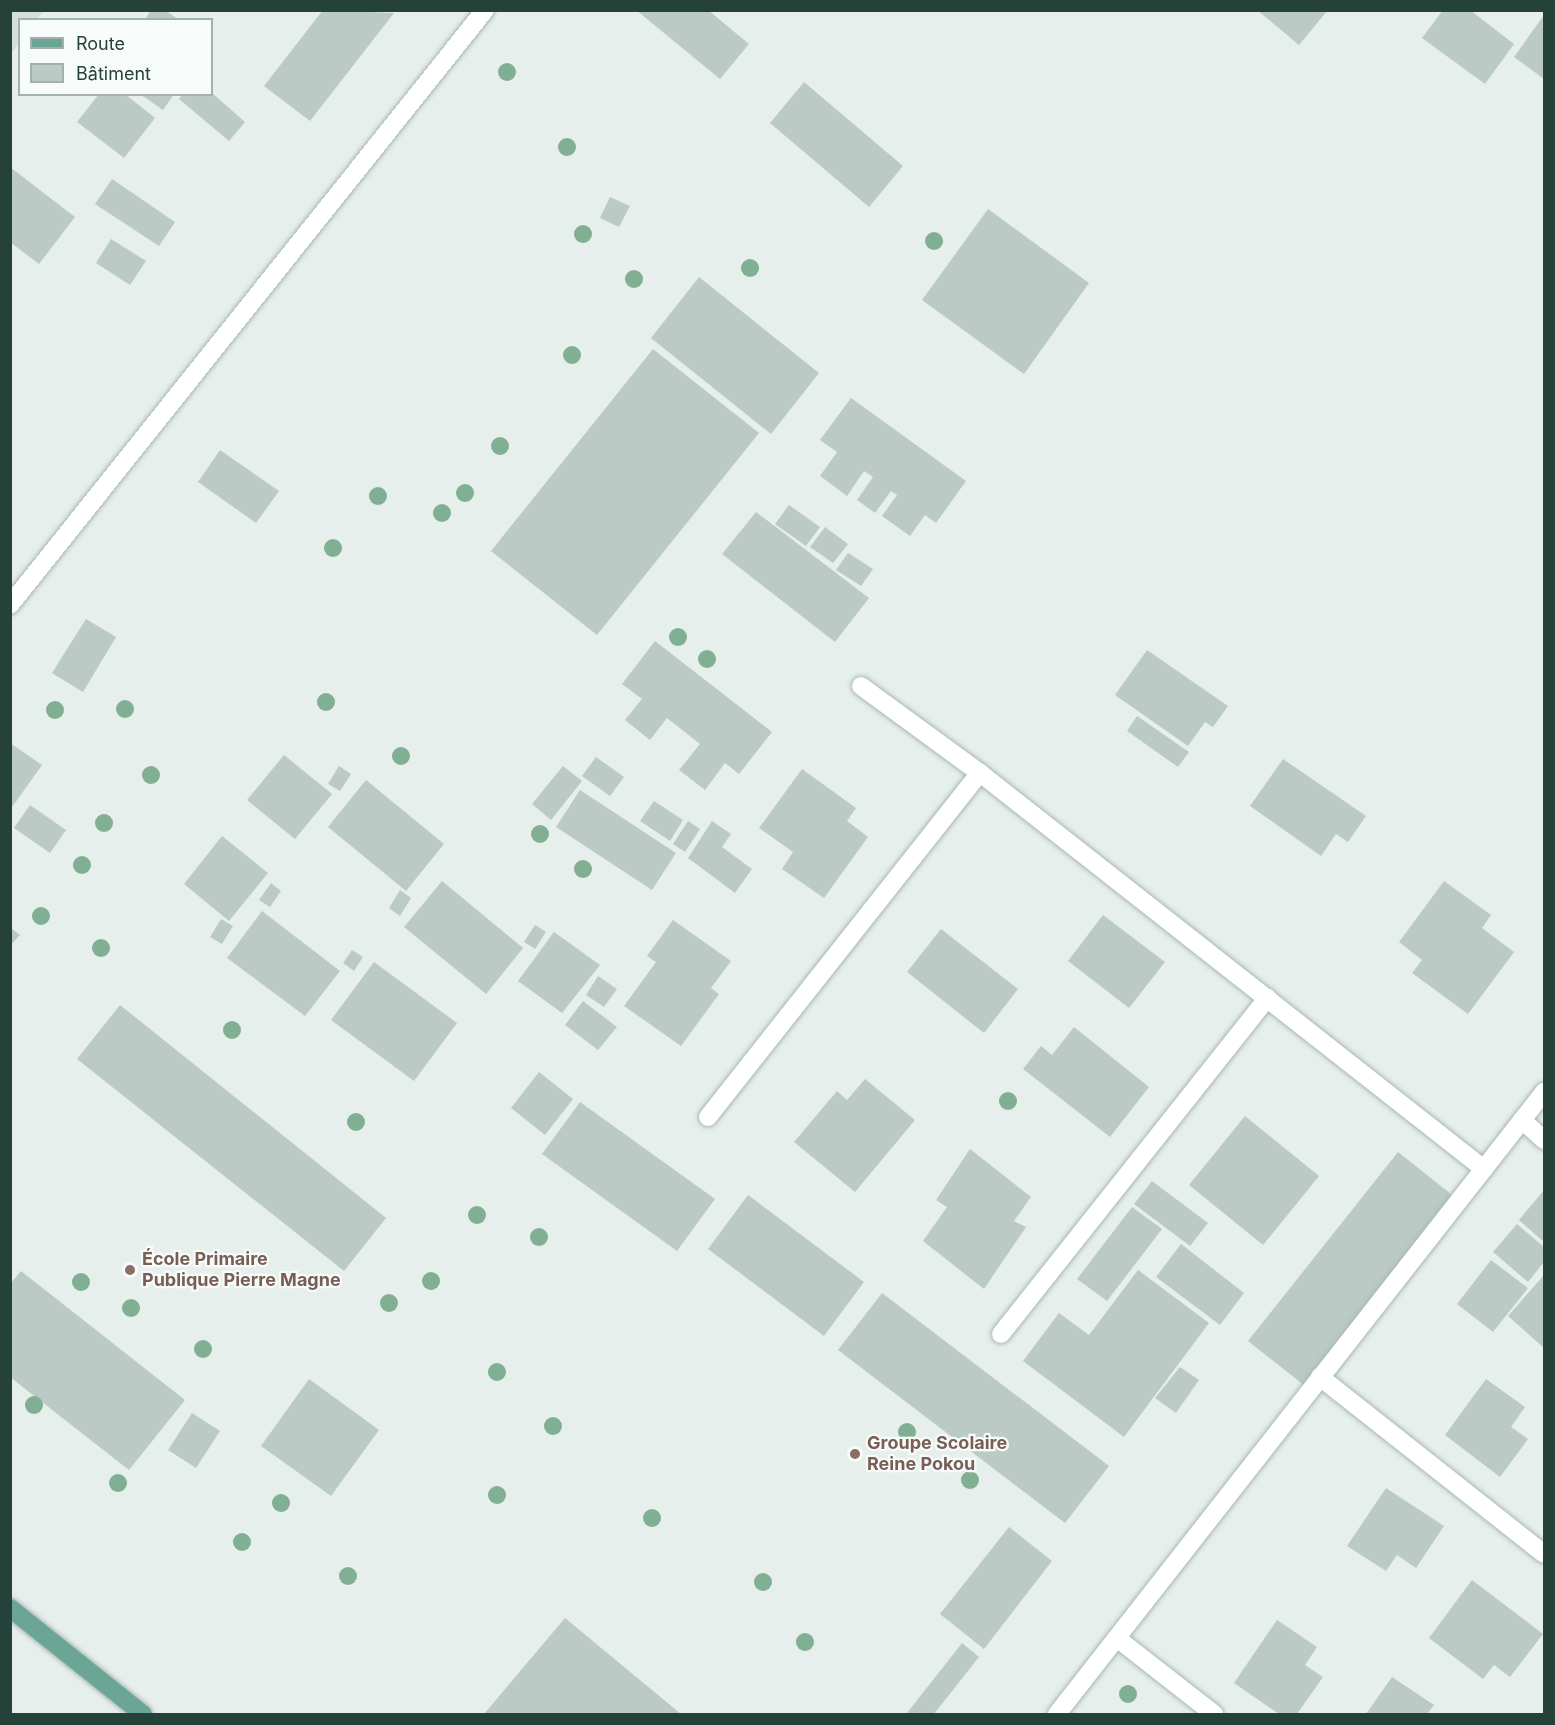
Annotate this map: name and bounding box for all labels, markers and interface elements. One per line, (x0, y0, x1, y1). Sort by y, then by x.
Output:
legend (18, 18, 213, 96)
text: Route (76, 33, 125, 54)
text: Bâtiment (76, 63, 151, 84)
place label: École Primaire Publique Pierre Magne (142, 1249, 341, 1292)
marker: École Primaire Publique Pierre Magne (123, 1263, 137, 1277)
place label: Groupe Scolaire Reine Pokou (867, 1433, 1007, 1476)
marker: Groupe Scolaire Reine Pokou (848, 1447, 862, 1461)

